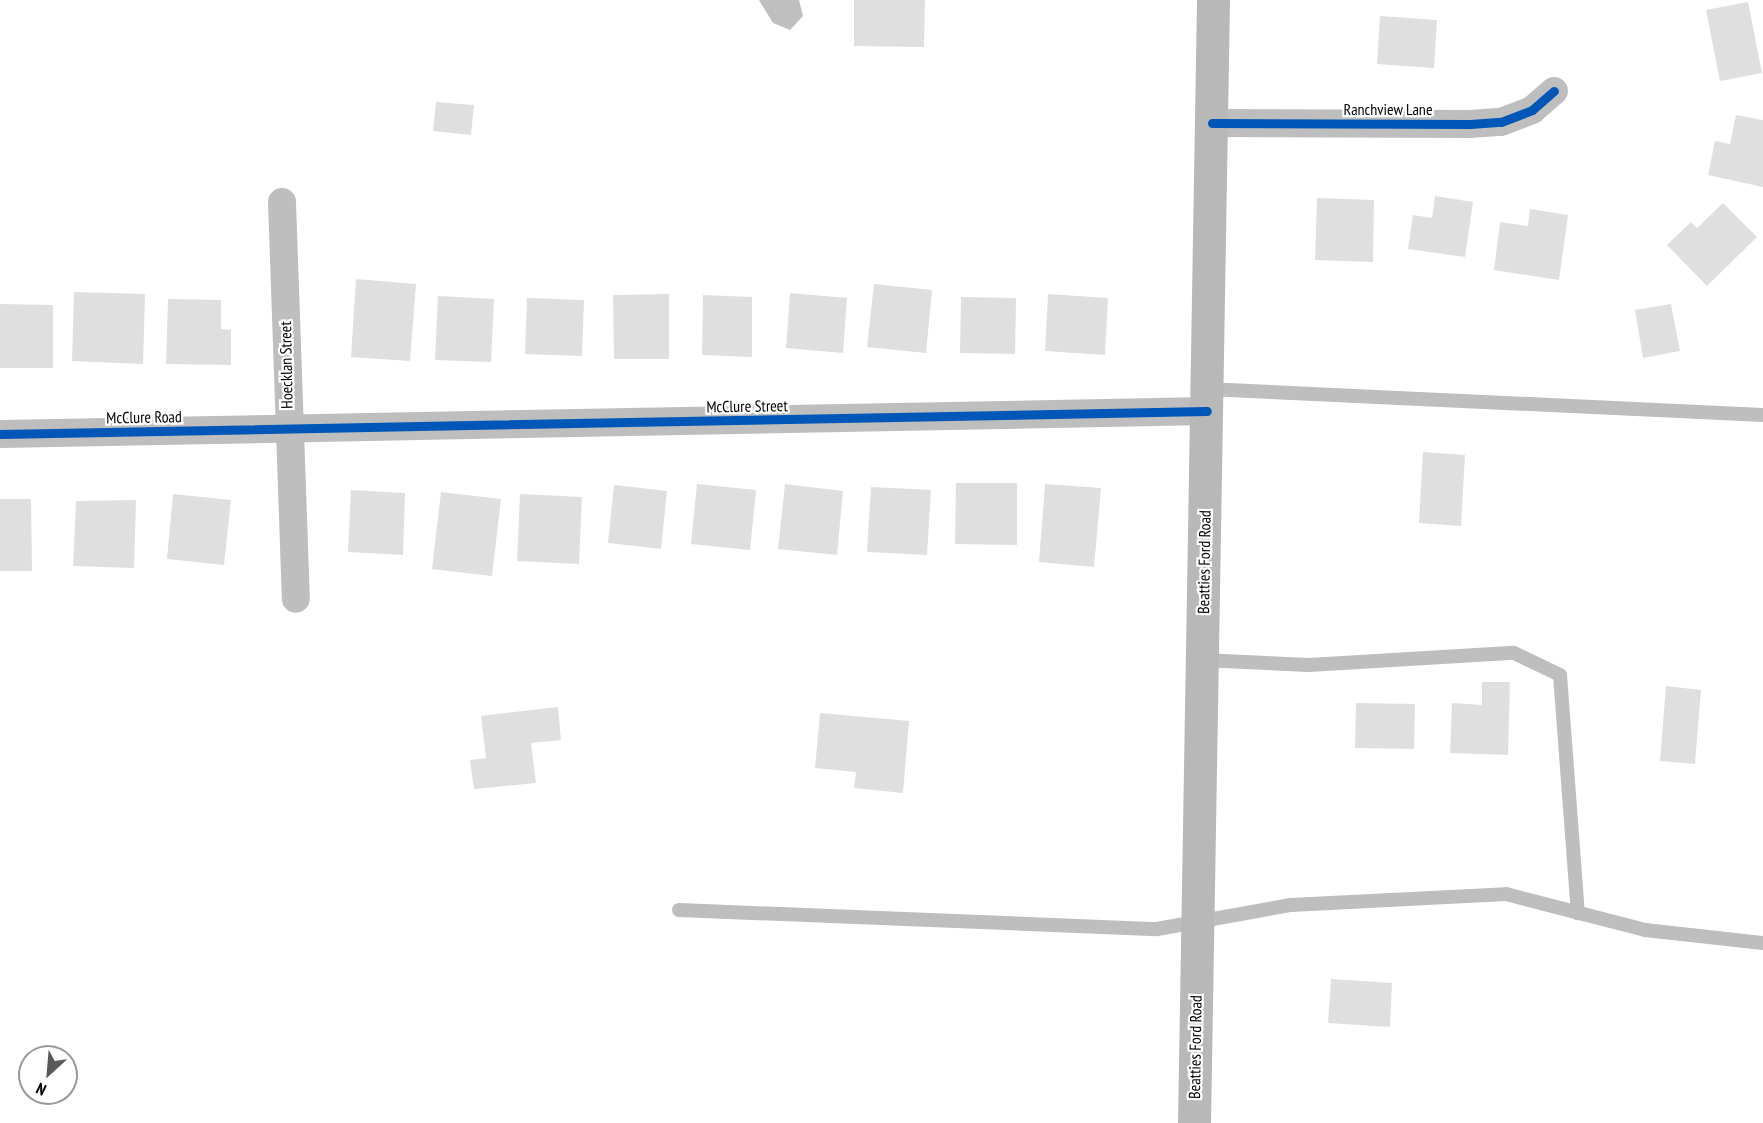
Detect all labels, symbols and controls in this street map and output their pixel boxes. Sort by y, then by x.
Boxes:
street label: Ranchview Lane [1343,99,1433,119]
street label: Hoecklan Street [276,321,296,409]
street label: McClure Street [706,396,788,416]
street label: McClure Road [106,407,182,427]
street label: Beatties Ford Road [1193,510,1215,614]
street label: Beatties Ford Road [1184,995,1206,1099]
north arrow [18,1045,78,1105]
text: N [33,1079,49,1100]

